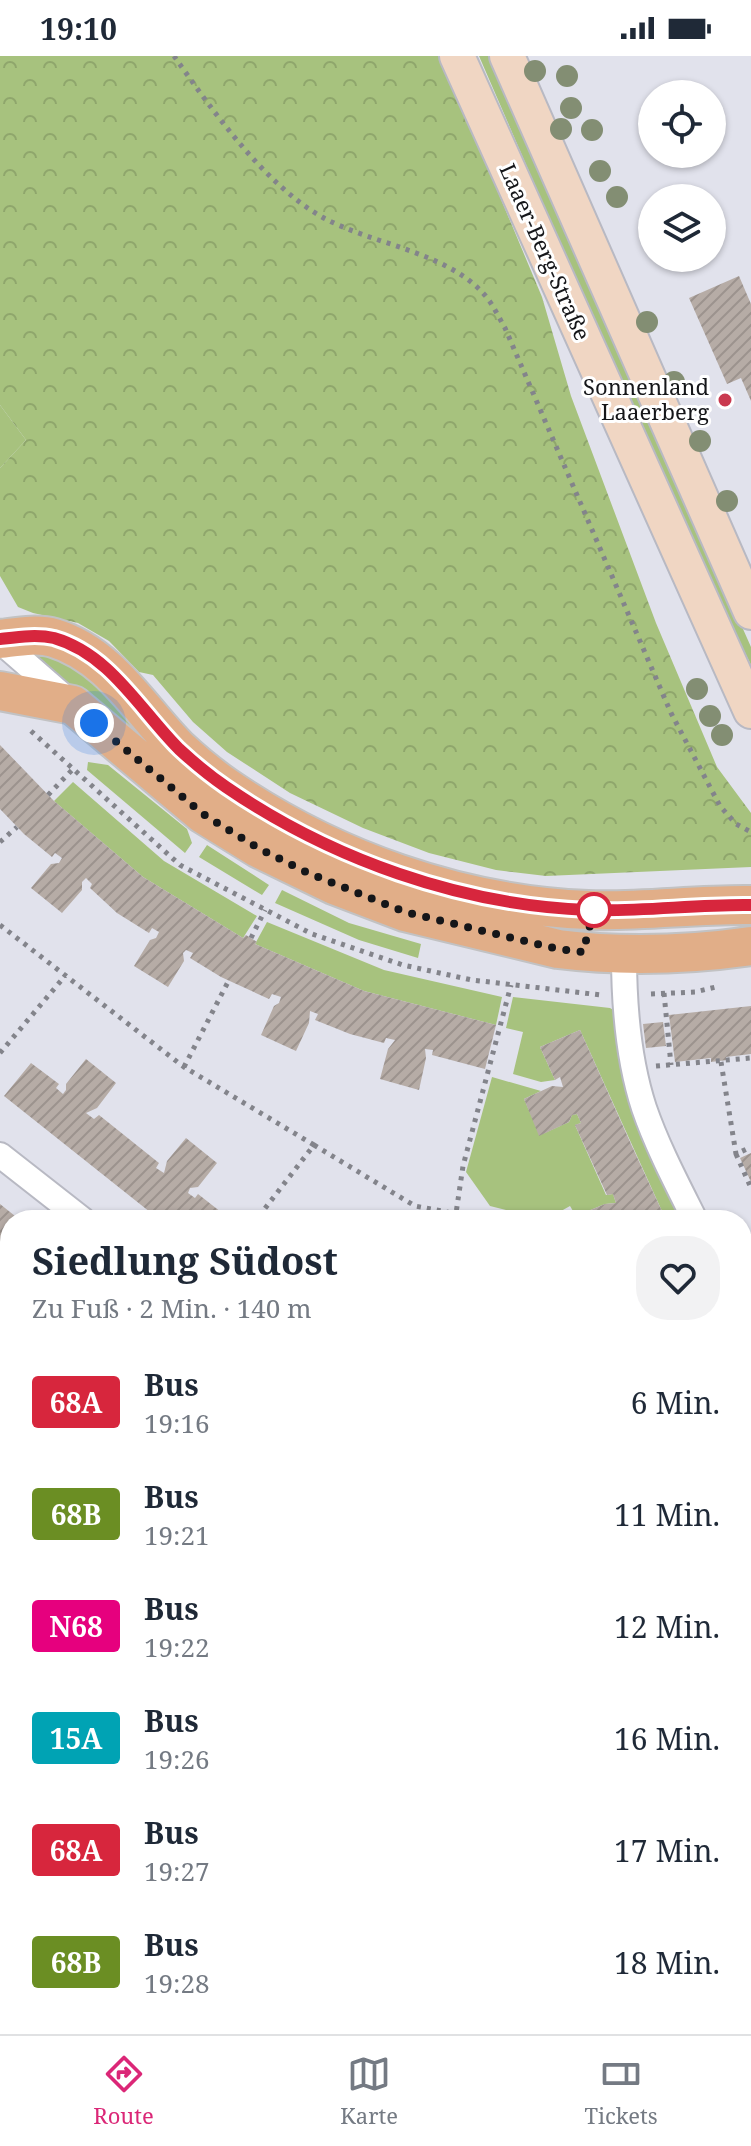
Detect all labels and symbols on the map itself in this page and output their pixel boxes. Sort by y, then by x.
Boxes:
street label: Laaer-Berg-Straße [493,158,598,345]
place label: Sonnenland Laaerberg [583,371,709,426]
marker: Sonnenland Laaerberg [716,391,734,409]
your location [74,703,114,743]
unlabelled marker [577,893,611,927]

